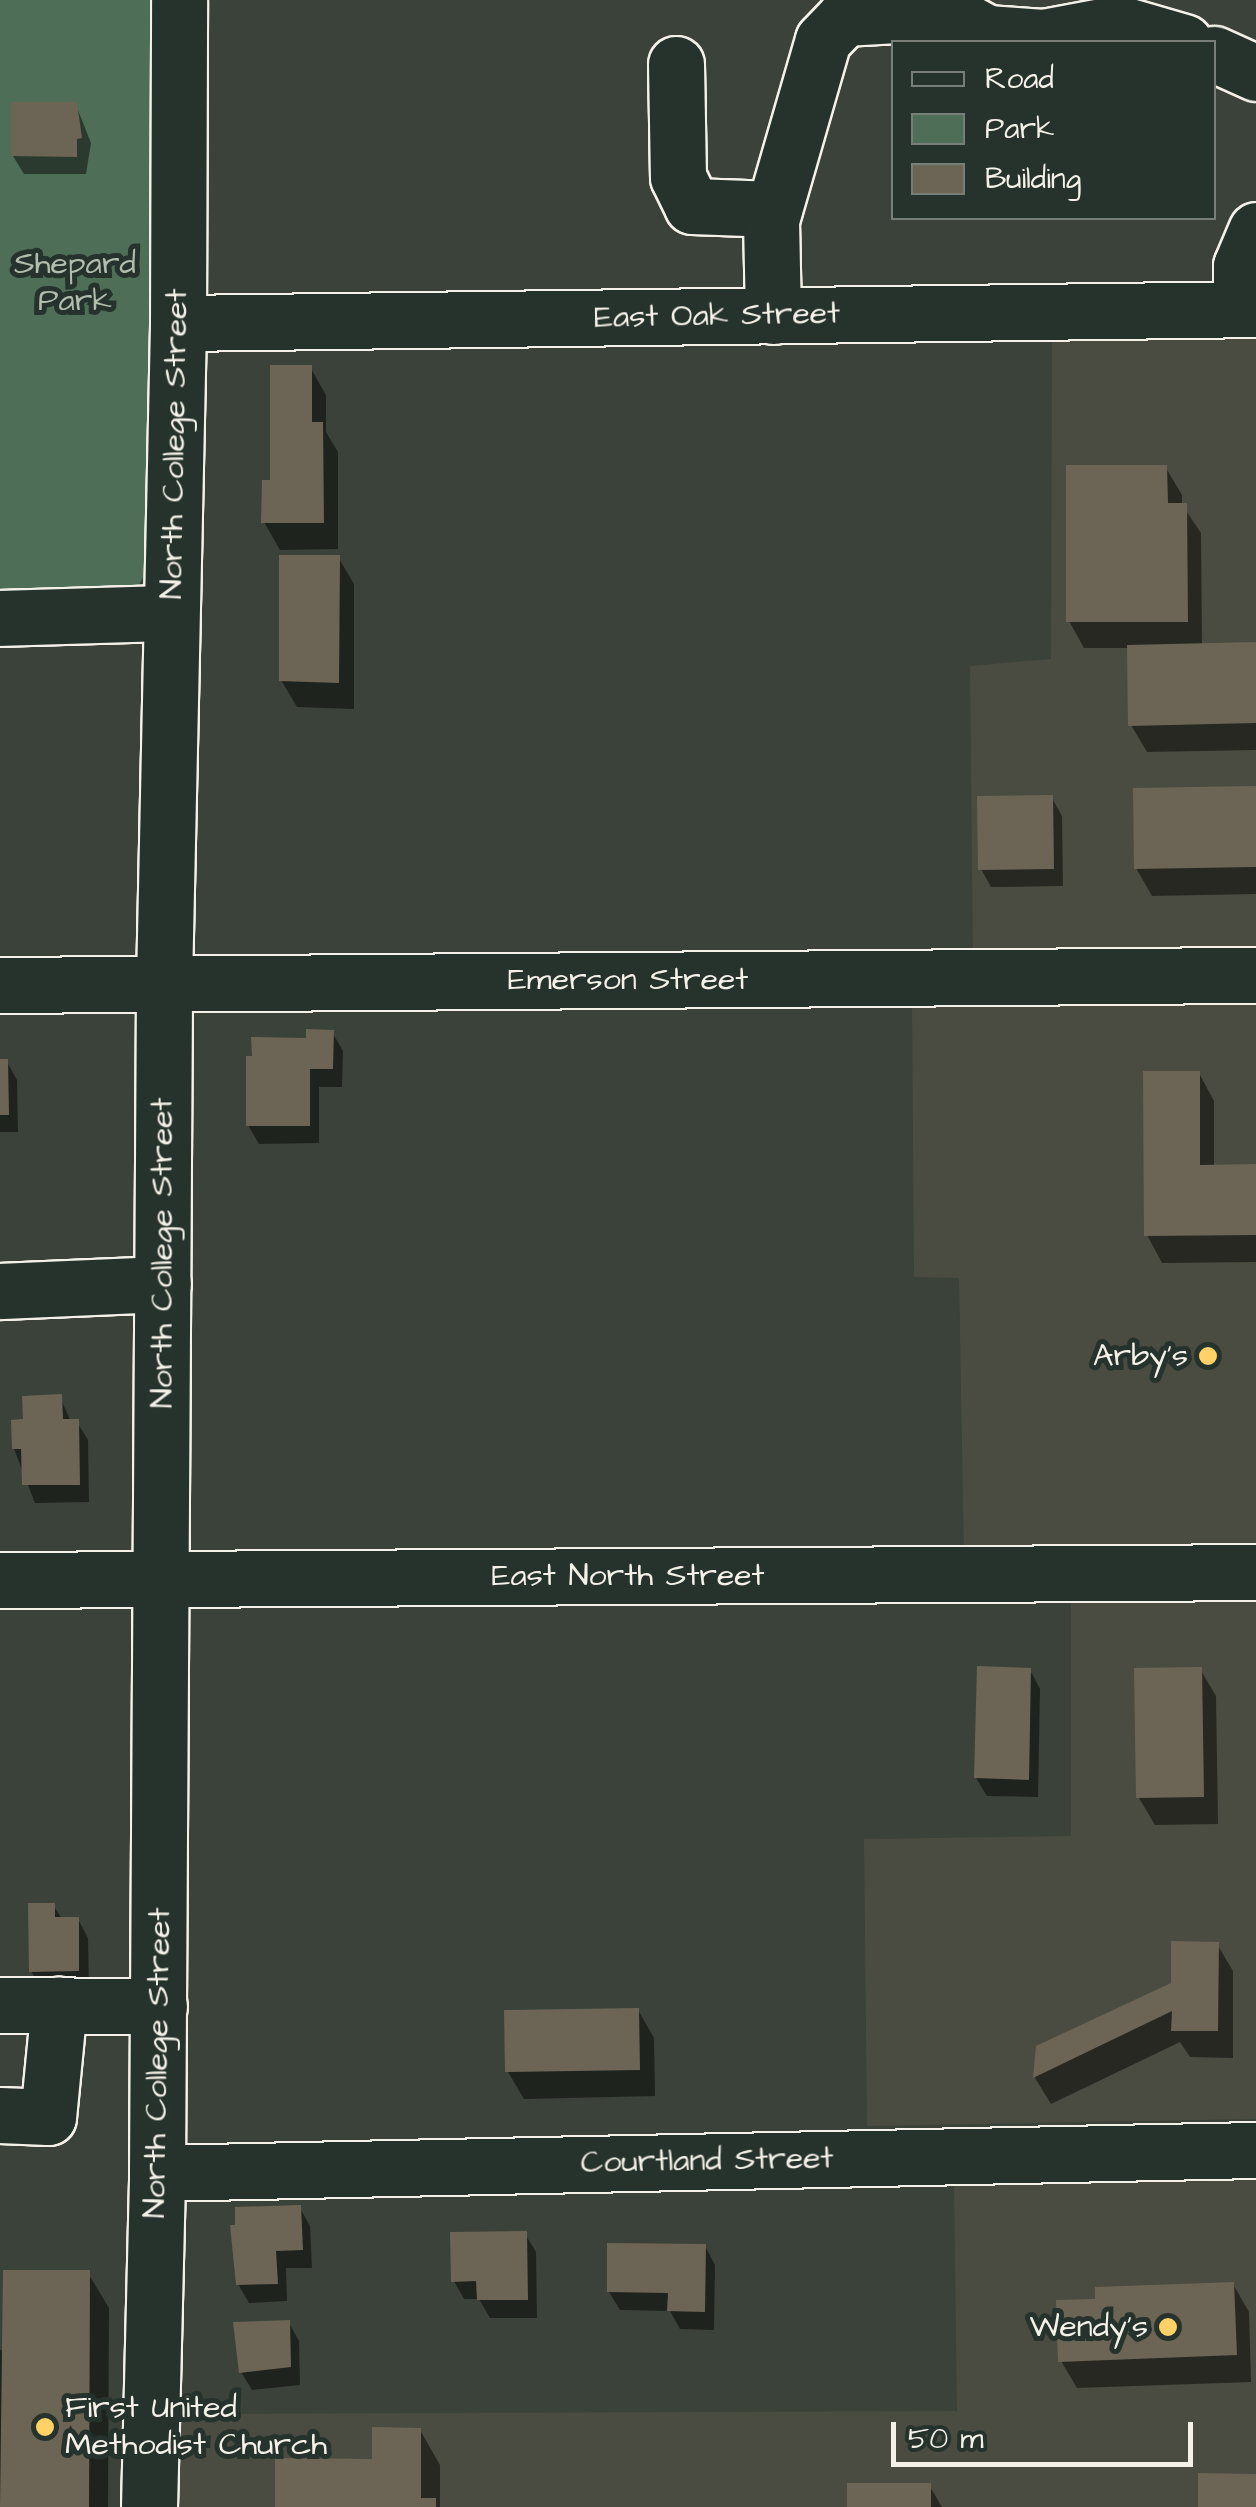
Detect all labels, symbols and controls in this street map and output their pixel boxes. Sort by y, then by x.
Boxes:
legend [891,40,1216,220]
text: Road [985,58,1054,100]
text: Park [985,108,1054,150]
text: Building [985,158,1081,200]
park label: Shepard Park [14,246,136,321]
street label: North College Street [153,288,197,600]
street label: East Oak Street [594,295,840,337]
street label: Emerson Street [508,961,748,999]
street label: North College Street [144,1098,182,1408]
place label: Arby's [1093,1337,1188,1375]
marker: Arby's [1197,1345,1219,1367]
street label: East North Street [491,1557,765,1595]
street label: North College Street [136,1907,180,2219]
street label: Courtland Street [580,2140,834,2182]
place label: Wendy's [1029,2308,1148,2346]
marker: Wendy's [1157,2316,1179,2338]
place label: First United Methodist Church [65,2390,327,2465]
scale bar [896,2402,1198,2464]
marker: First United Methodist Church [34,2416,56,2438]
text: 50 m [908,2418,984,2460]

